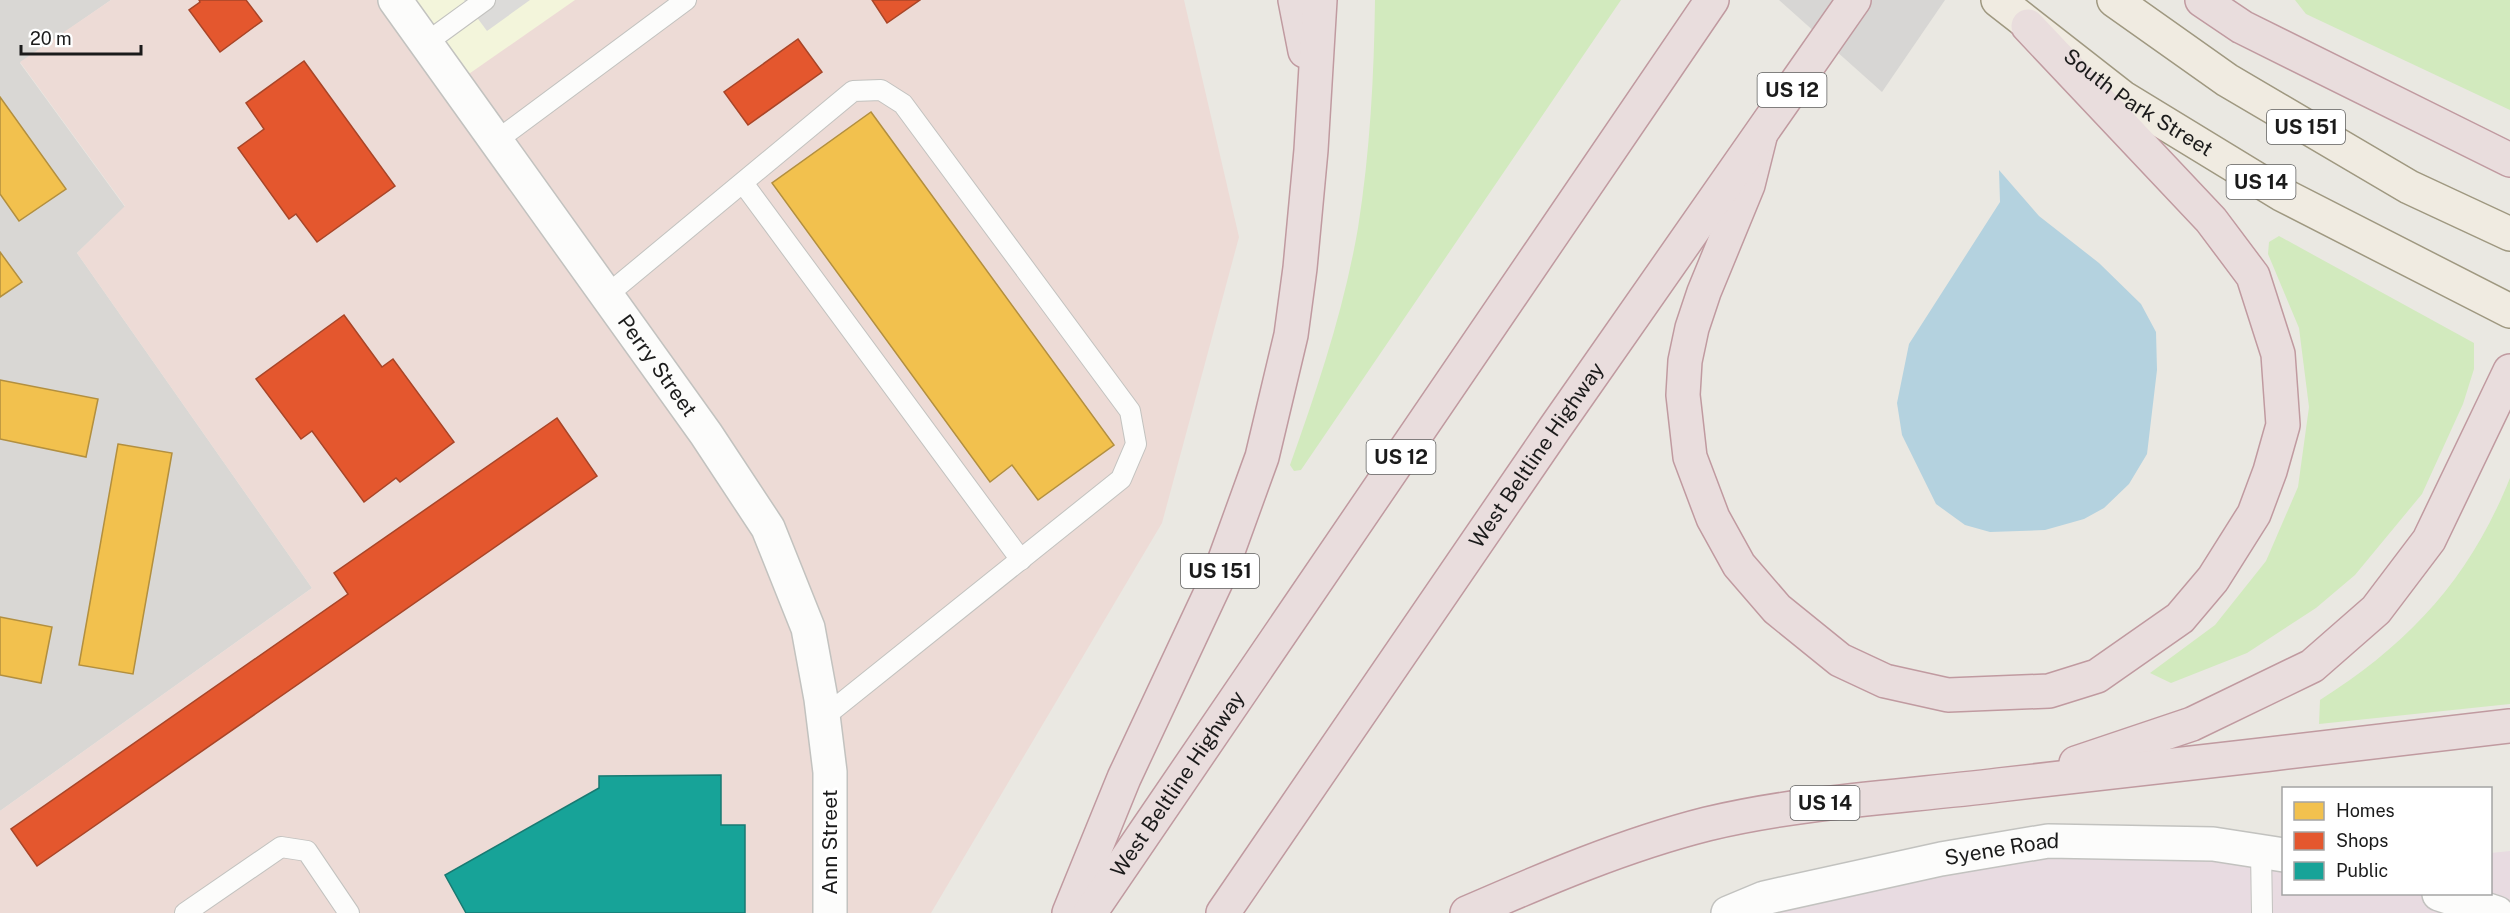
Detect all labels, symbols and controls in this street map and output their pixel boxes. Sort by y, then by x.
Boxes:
scale bar [21,18,141,56]
text: 20 m [30,28,72,49]
street label: South Park Street [2059,43,2218,161]
road number: US 12 [1758,73,1826,107]
road number: US 151 [2267,110,2345,144]
road number: US 14 [2226,165,2296,199]
street label: Perry Street [613,310,702,421]
street label: West Beltline Highway [1464,357,1609,552]
road number: US 12 [1366,440,1436,474]
road number: US 151 [1181,554,1259,588]
street label: West Beltline Highway [1105,686,1250,882]
road number: US 14 [1790,786,1860,820]
legend [2282,787,2492,895]
street label: Ann Street [817,789,842,895]
text: Homes [2336,800,2395,821]
street label: Syene Road [1943,828,2059,870]
text: Shops [2336,830,2388,851]
text: Public [2336,860,2388,881]

